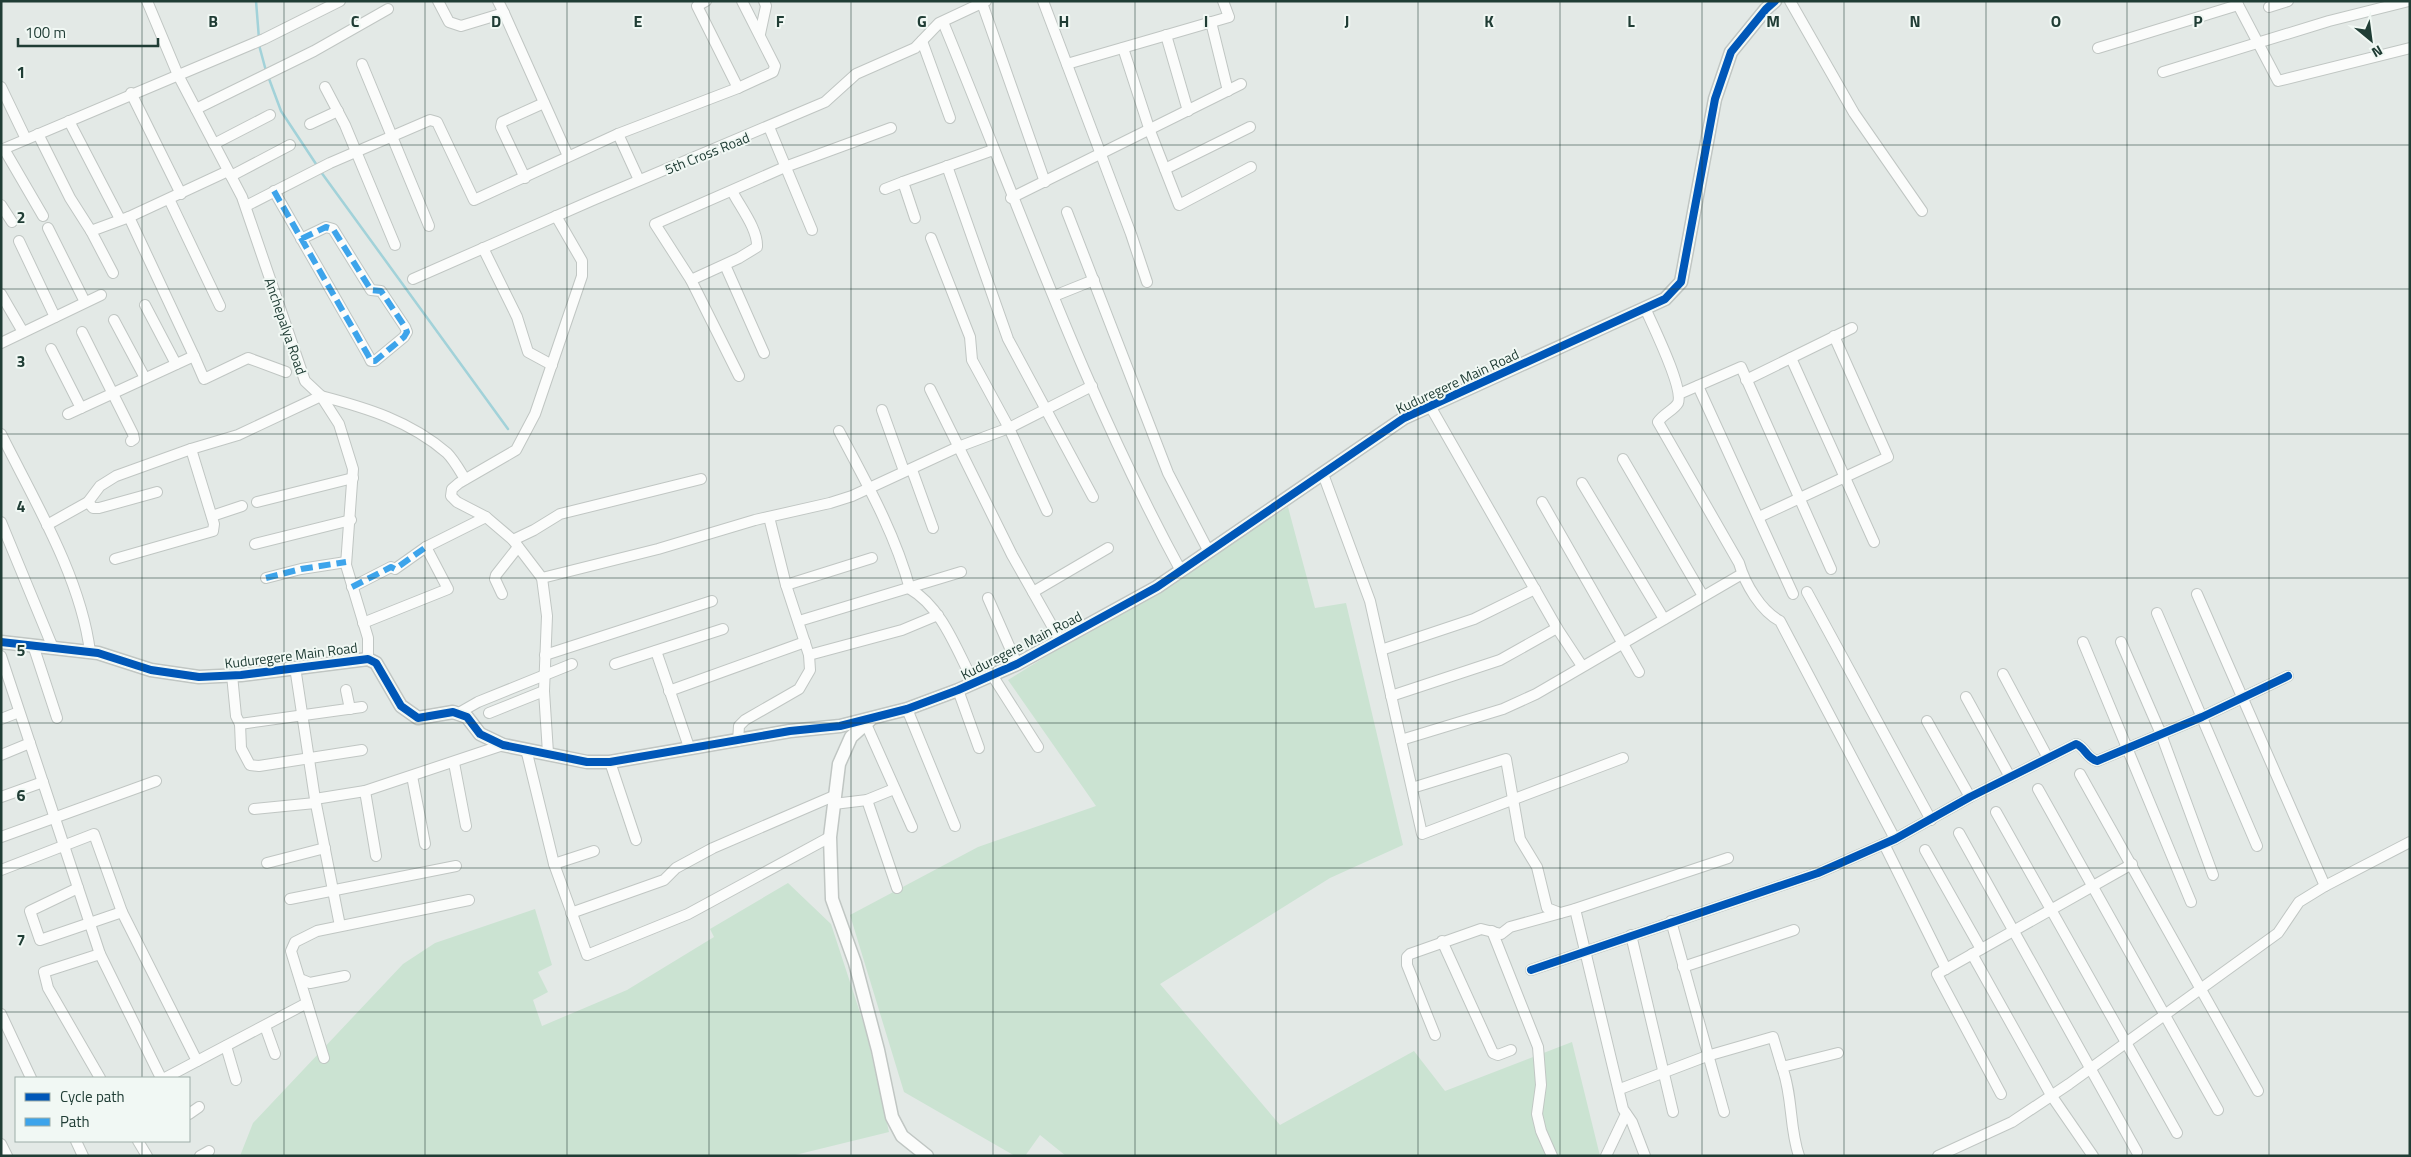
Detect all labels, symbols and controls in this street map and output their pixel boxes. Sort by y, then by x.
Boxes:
text: B [208,9,218,33]
text: C [351,9,360,33]
text: D [491,9,501,33]
text: E [634,9,643,33]
text: F [776,9,785,33]
text: G [917,9,927,33]
text: H [1059,9,1069,33]
text: I [1204,9,1208,33]
text: J [1345,9,1349,33]
text: K [1484,9,1494,33]
text: L [1627,9,1635,33]
text: M [1766,9,1780,33]
text: N [1909,9,1921,33]
text: O [2051,9,2061,33]
text: P [2193,9,2203,33]
scale bar [18,15,158,47]
north arrow [2346,15,2396,65]
text: 100 m [25,21,66,44]
text: N [2368,40,2387,63]
text: 1 [17,60,25,84]
street label: 5th Cross Road [662,127,752,179]
text: 2 [17,205,25,229]
street label: Anchepalya Road [260,275,312,377]
street label: Kuduregere Main Road [1392,343,1522,419]
text: 3 [17,349,25,373]
text: 4 [17,494,26,518]
street label: Kuduregere Main Road [957,605,1085,685]
street label: Kuduregere Main Road [223,636,359,674]
text: 5 [17,638,26,662]
text: 6 [17,783,26,807]
text: 7 [17,928,25,952]
legend [15,1077,190,1142]
text: Cycle path [60,1085,125,1108]
text: Path [60,1110,90,1133]

